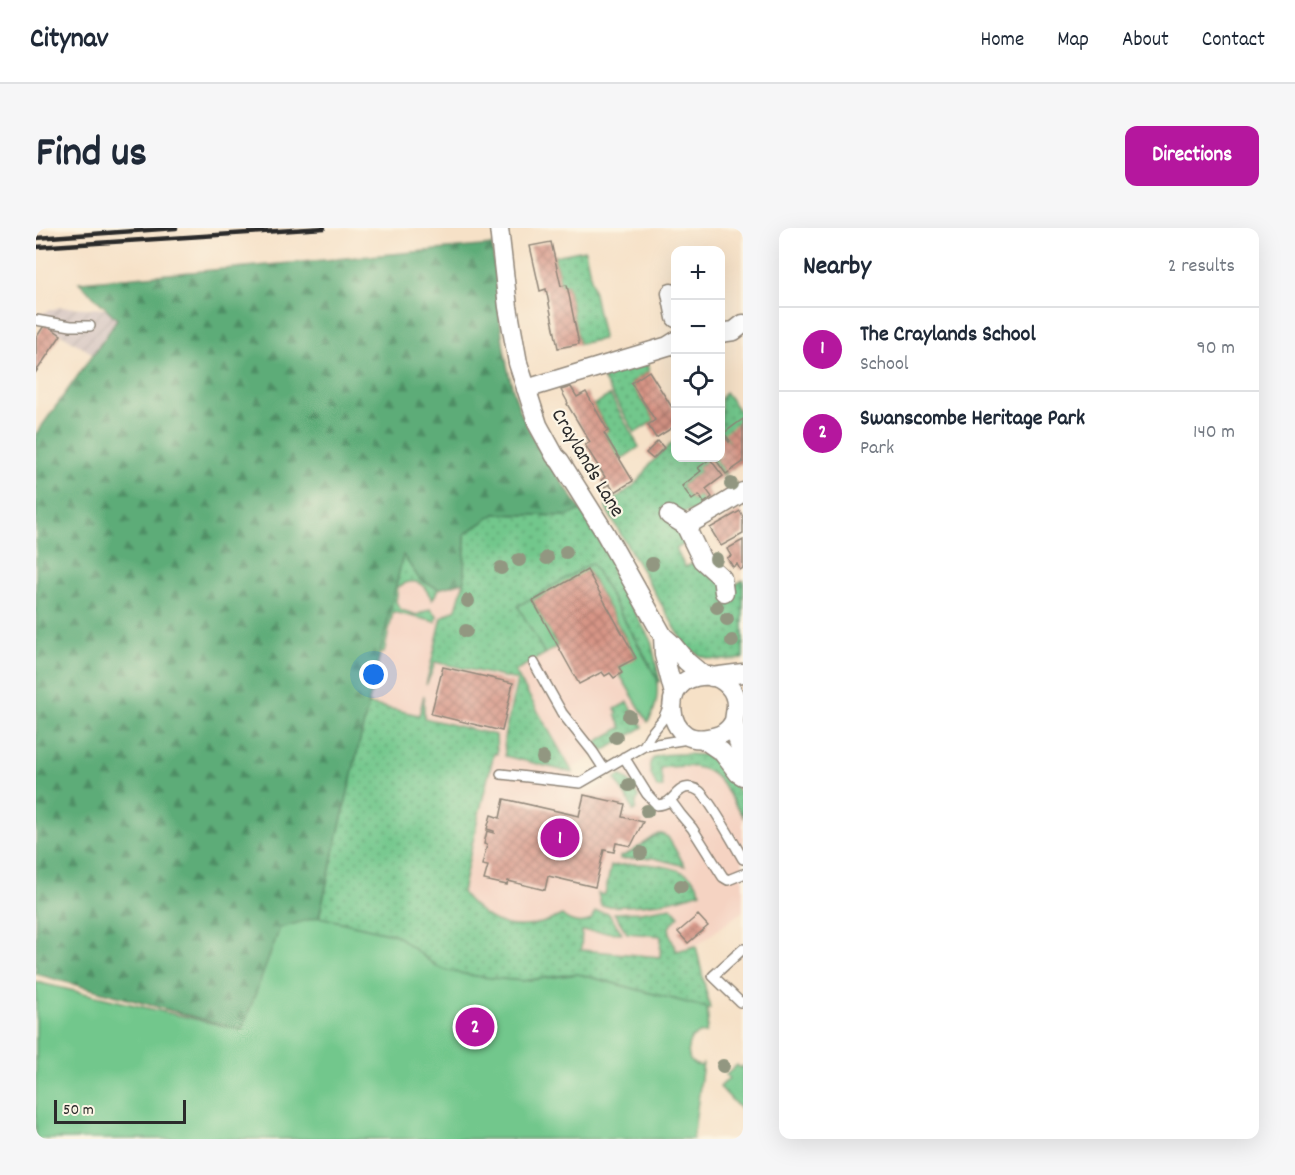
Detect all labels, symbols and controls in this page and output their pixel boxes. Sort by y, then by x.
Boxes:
text: Citynav [30,21,108,61]
text: Home [980,26,1024,56]
text: Map [1057,26,1089,56]
text: About [1122,26,1169,56]
text: Contact [1202,26,1265,56]
text: Find us [36,126,147,186]
button: Directions [1125,126,1259,186]
map controls [671,246,725,462]
button: + [671,246,725,300]
text: Nearby [803,249,871,286]
text: 2 results [1168,253,1235,281]
button: − [671,300,725,354]
text: The Craylands School [860,320,1036,351]
text: 1 [820,335,825,363]
text: 90 m [1197,335,1235,363]
text: School [860,351,909,379]
button: locate [671,354,725,408]
street label: Craylands Lane [542,404,631,524]
text: Swanscombe Heritage Park [860,404,1085,435]
button: layers [671,408,725,462]
text: 2 [818,419,827,447]
text: 140 m [1193,419,1235,447]
text: Park [860,435,894,463]
your location [359,660,388,689]
pin: 1 [540,816,580,860]
pin: 2 [456,1004,494,1050]
scale bar [54,1097,186,1124]
text: 50 m [63,1099,94,1122]

